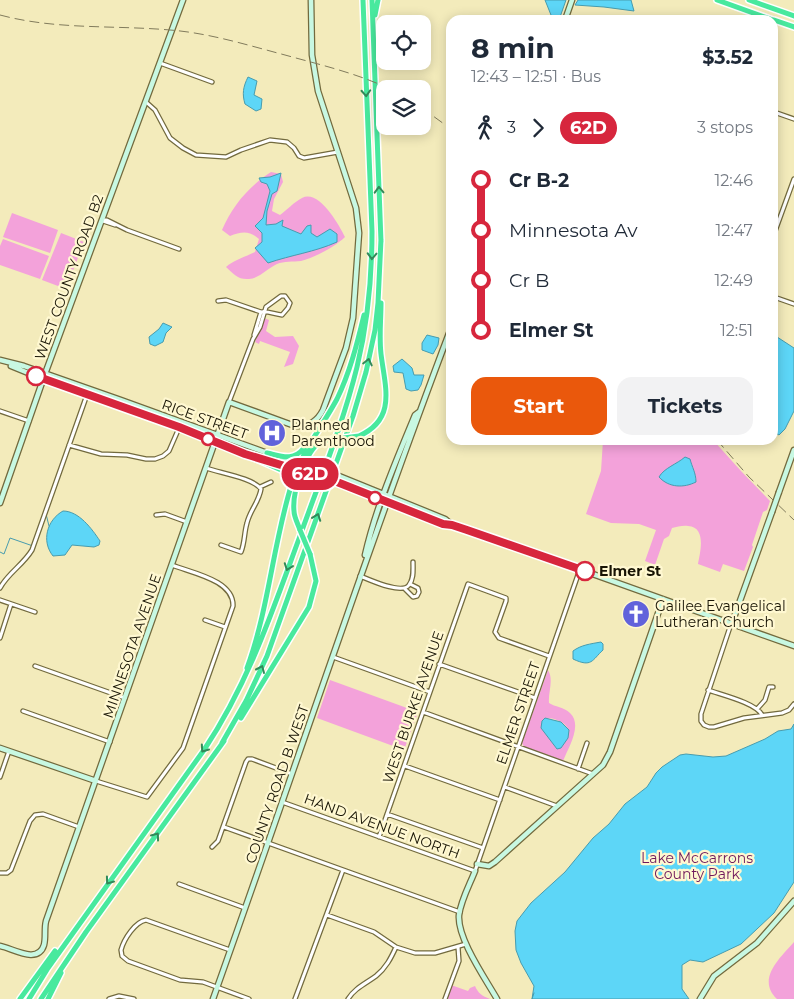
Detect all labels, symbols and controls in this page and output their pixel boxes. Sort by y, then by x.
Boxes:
map controls [376,15,431,135]
button: locate [376,15,431,70]
text: 8 min [471,31,555,65]
text: $3.52 [702,46,753,69]
text: 12:43 – 12:51 · Bus [471,67,601,86]
button: layers [376,80,431,135]
one-way arrow [361,90,371,97]
icon: walk [471,114,499,142]
icon: forward [524,114,552,142]
text: 62D [570,117,607,139]
text: 3 [507,118,516,137]
text: 3 stops [697,118,753,137]
text: Cr B-2 [509,169,569,192]
text: 12:46 [714,171,753,190]
one-way arrow [373,186,384,194]
street label: WEST COUNTY ROAD B2 [31,192,107,362]
text: Minnesota Av [509,219,638,242]
text: 12:47 [716,221,753,240]
one-way arrow [367,252,377,260]
text: Cr B [509,269,549,292]
text: 12:49 [715,271,753,290]
text: Elmer St [509,319,593,342]
text: 12:51 [720,321,753,340]
one-way arrow [362,358,373,367]
unlabelled marker [26,366,46,386]
button: Start [471,377,607,435]
button: Tickets [617,377,753,435]
street label: RICE STREET [159,395,251,443]
place label: Planned Parenthood [291,416,375,450]
hospital icon: Planned Parenthood [257,418,287,448]
unlabelled marker [201,432,215,446]
line badge: 62D [281,458,339,490]
text: 62D [292,463,328,485]
unlabelled marker [368,491,382,505]
one-way arrow [311,513,321,521]
marker: Elmer St [575,561,595,581]
one-way arrow [284,562,294,570]
place label: Elmer St [599,562,661,580]
street label: MINNESOTA AVENUE [99,571,165,721]
place label: Galilee Evangelical Lutheran Church [655,597,786,631]
church icon: Galilee Evangelical Lutheran Church [621,599,651,629]
street label: WEST BURKE AVENUE [378,628,448,786]
street label: ELMER STREET [492,659,544,767]
one-way arrow [255,665,266,674]
street label: COUNTY ROAD B WEST [241,702,313,866]
one-way arrow [201,743,210,753]
street label: HAND AVENUE NORTH [302,789,462,863]
one-way arrow [150,832,159,842]
park label: Lake McCarrons County Park [641,849,753,883]
one-way arrow [106,875,115,885]

